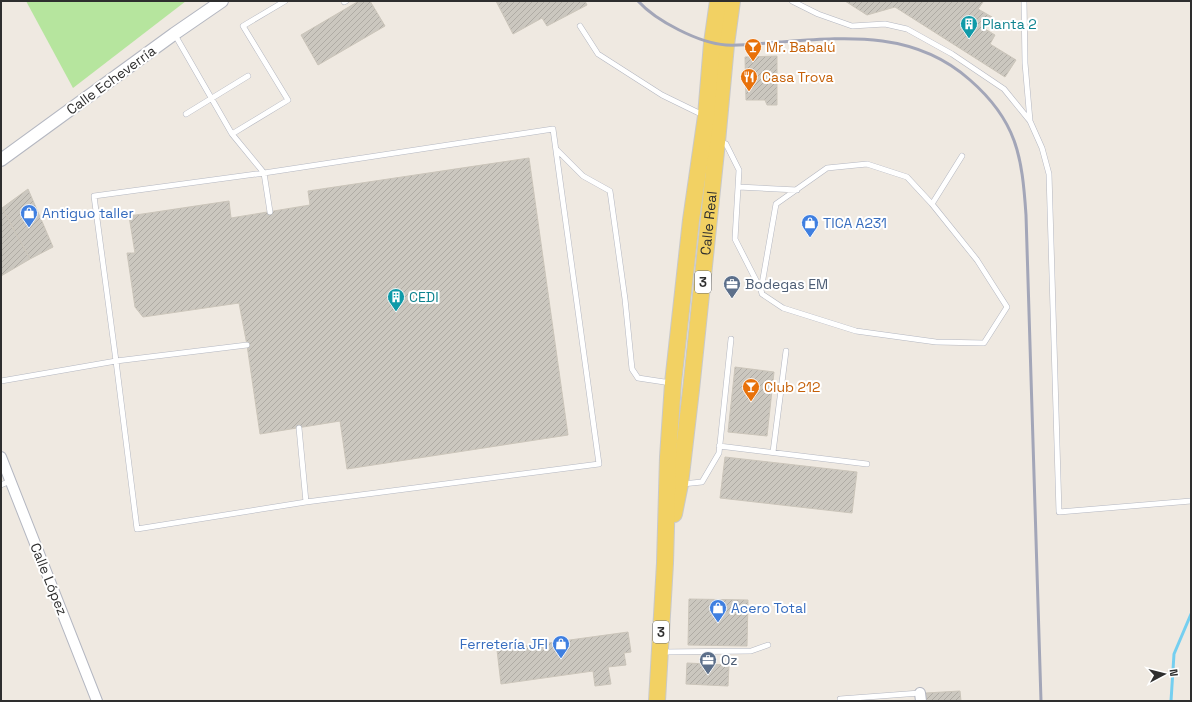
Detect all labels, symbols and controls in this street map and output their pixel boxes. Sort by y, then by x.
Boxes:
building icon: Planta 2 [959,14,979,39]
place label: Planta 2 [982,15,1037,33]
bar icon: Mr. Babalú [743,37,763,62]
place label: Mr. Babalú [766,38,836,56]
street label: Calle Echeverría [63,42,159,118]
restaurant icon: Casa Trova [739,67,759,92]
place label: Casa Trova [762,68,834,86]
street label: Calle Real [696,190,721,256]
shop icon: Antiguo taller [19,203,39,228]
place label: Antiguo taller [42,204,134,222]
shop icon: TICA A231 [800,213,820,238]
place label: TICA A231 [823,214,887,232]
road number: 3 [695,271,711,293]
office icon: Bodegas EM [722,274,742,299]
place label: Bodegas EM [745,275,828,293]
building icon: CEDI [386,287,406,312]
place label: CEDI [409,288,439,306]
bar icon: Club 212 [741,377,761,402]
place label: Club 212 [764,378,820,396]
street label: Calle López [26,540,72,618]
shop icon: Acero Total [708,598,728,623]
place label: Acero Total [731,599,806,617]
road number: 3 [653,621,669,643]
shop icon: Ferretería JFI [551,634,571,659]
place label: Ferretería JFI [460,635,548,653]
office icon: Oz [698,650,718,675]
place label: Oz [721,651,738,669]
north arrow [1144,654,1184,694]
text: N [1167,668,1181,677]

